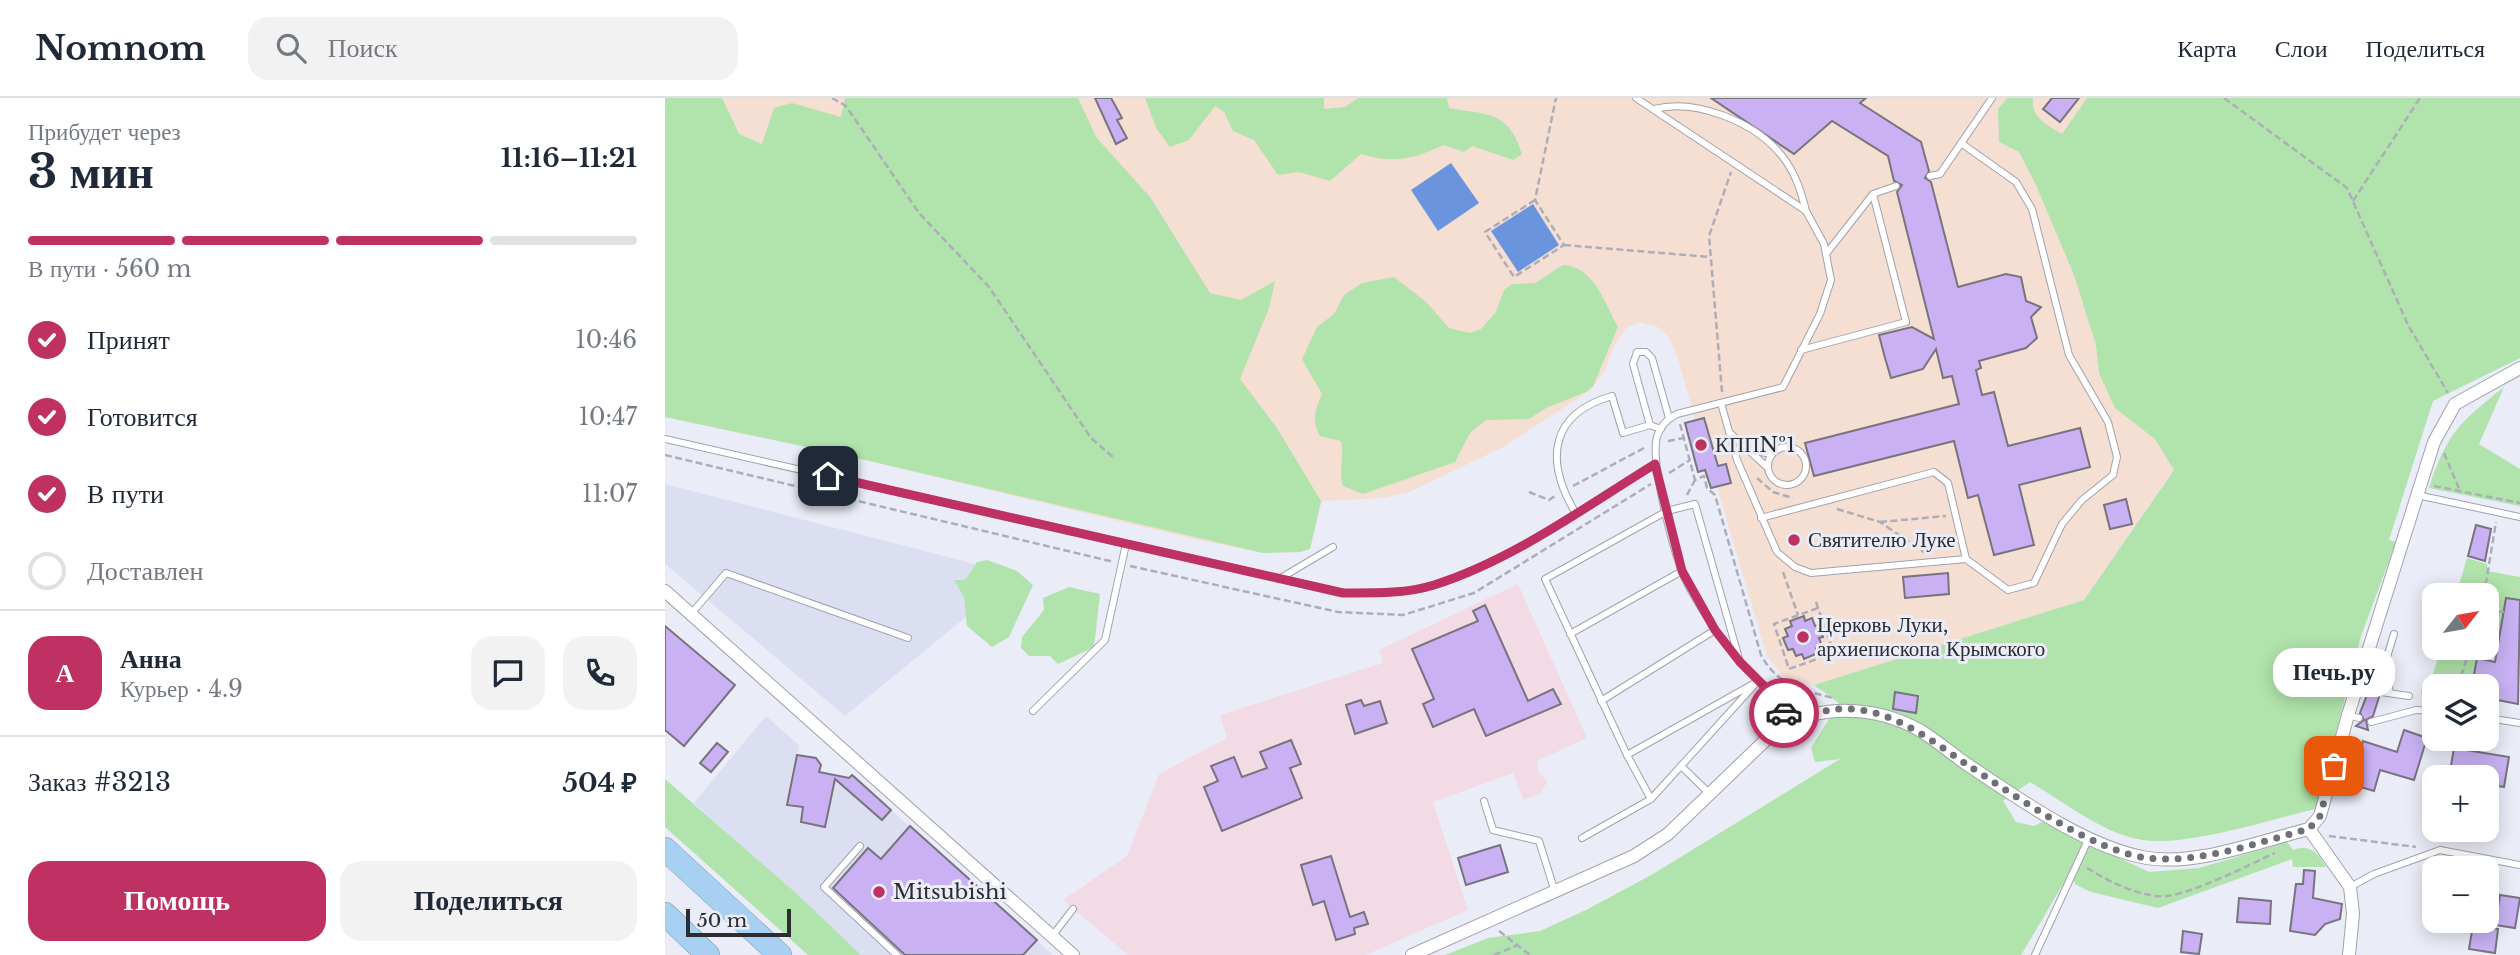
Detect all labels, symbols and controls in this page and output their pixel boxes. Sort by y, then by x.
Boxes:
search box [248,17,738,80]
text: Nomnom [35,28,206,69]
icon: search [272,29,310,67]
text: Поиск [328,32,398,64]
text: Карта [2177,34,2237,63]
text: Слои [2275,34,2328,63]
text: Поделиться [2366,34,2485,63]
text: Прибудет через [28,118,181,146]
text: 11:16–11:21 [501,142,637,174]
text: 3 мин [28,143,154,200]
text: В пути · 560 m [28,255,191,283]
icon: check [28,321,66,359]
text: Принят [87,324,170,356]
text: 10:46 [576,326,637,354]
icon: check [28,398,66,436]
text: Готовится [87,401,198,433]
text: 10:47 [579,403,637,431]
place label: КПП№1 [1715,432,1796,458]
marker: КПП№1 [1693,437,1709,453]
pin [798,446,858,506]
icon: home [809,457,847,495]
icon: check [28,475,66,513]
text: В пути [87,478,164,510]
text: 11:07 [582,480,637,508]
place label: Святителю Луке [1808,527,1956,553]
marker: Святителю Луке [1786,532,1802,548]
text: Доставлен [87,555,204,587]
north arrow [2422,583,2499,660]
map controls [2422,583,2499,933]
place label: Церковь Луки, архиепископа Крымского [1817,612,2045,662]
marker: Церковь Луки, архиепископа Крымского [1795,629,1811,645]
button: chat [471,636,545,710]
button: phone [563,636,637,710]
text: Анна [120,643,182,675]
callout: Печь.ру [2273,647,2395,696]
text: А [56,657,74,689]
text: Печь.ру [2293,658,2375,686]
button: layers [2422,674,2499,751]
text: Курьер · 4.9 [120,675,243,703]
courier [1749,678,1819,748]
icon: car [1765,694,1803,732]
pin [2304,736,2364,796]
icon: bag [2315,747,2353,785]
button: + [2422,765,2499,842]
text: Заказ #3213 [28,766,171,798]
text: 504 ₽ [563,767,637,799]
button: − [2422,856,2499,933]
button: Помощь [28,861,326,941]
button: Поделиться [340,861,637,941]
place label: Mitsubishi [893,879,1007,905]
marker: Mitsubishi [871,884,887,900]
scale bar [686,906,791,938]
text: 50 m [697,909,747,932]

